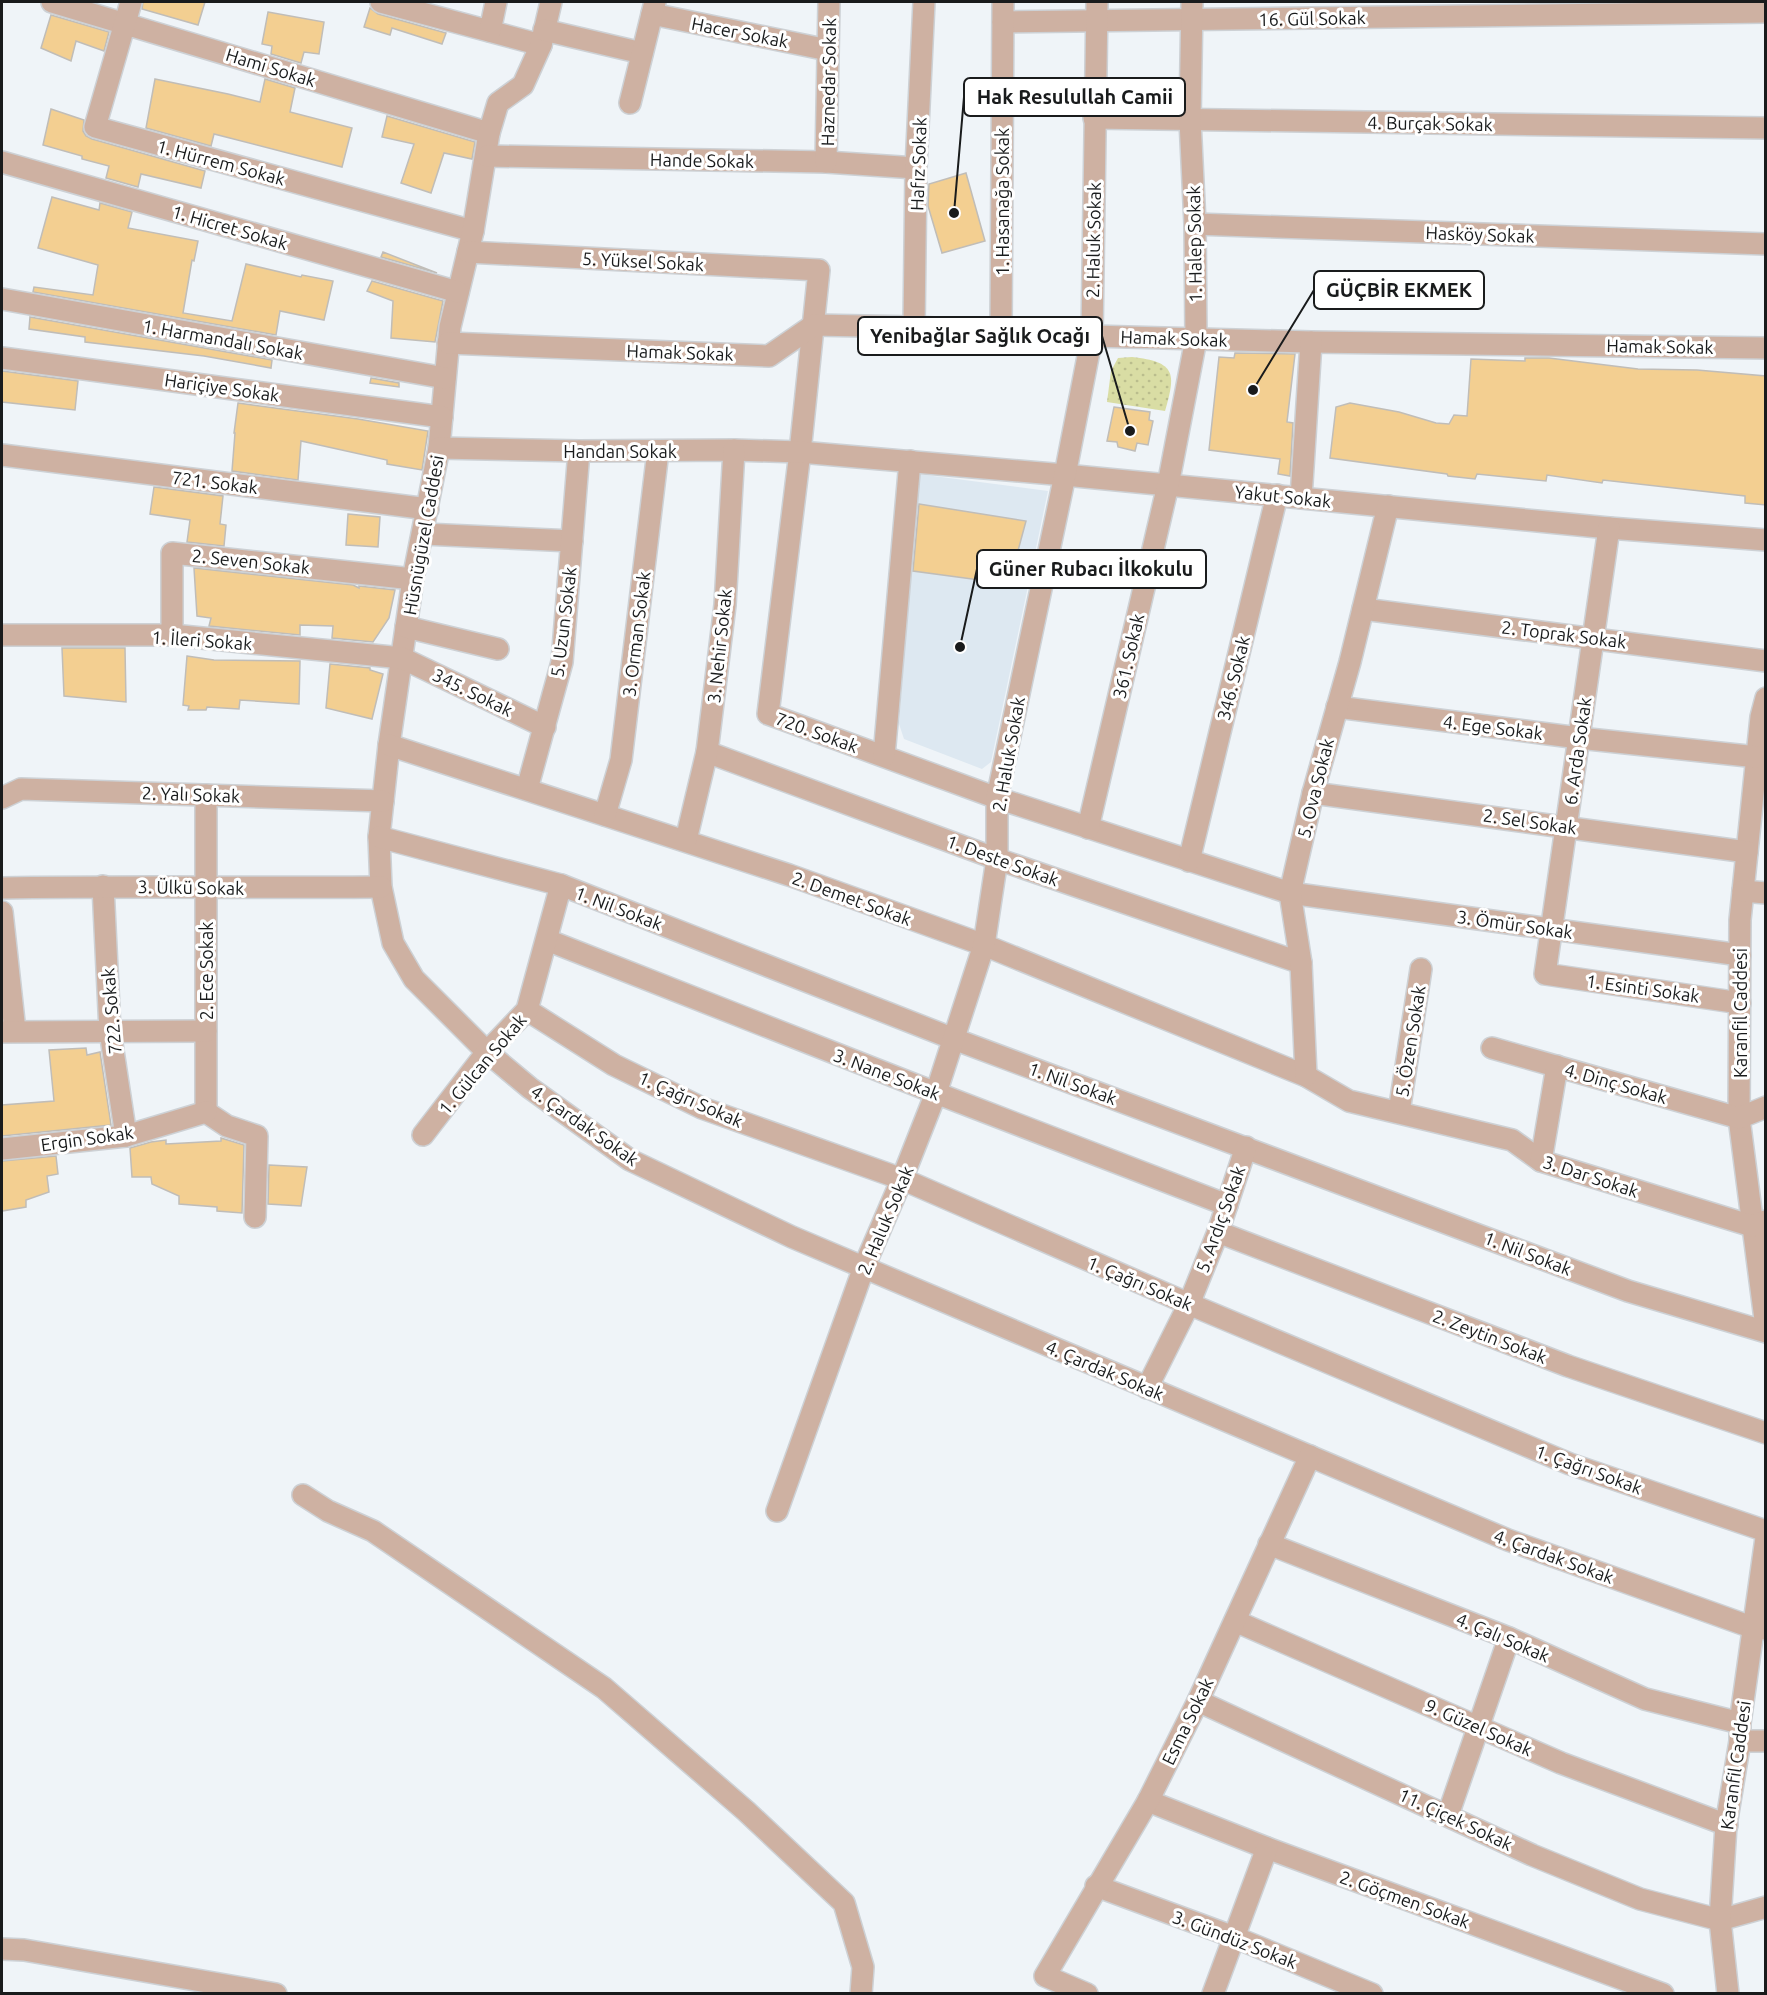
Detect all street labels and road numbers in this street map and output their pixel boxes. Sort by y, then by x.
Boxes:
street label: 16. Gül Sokak [1258,7,1366,29]
street label: Hacer Sokak [690,13,790,51]
street label: Haznedar Sokak [817,18,839,146]
street label: Hami Sokak [224,44,318,90]
street label: 4. Burçak Sokak [1367,112,1493,134]
street label: Hafız Sokak [906,117,930,211]
street label: 1. Hasanağa Sokak [992,128,1012,276]
street label: 1. Hürrem Sokak [155,135,287,189]
street label: Hande Sokak [650,149,754,171]
street label: 2. Haluk Sokak [1082,182,1104,298]
street label: 1. Halep Sokak [1183,185,1205,303]
street label: 1. Hicret Sokak [170,201,290,253]
street label: Hasköy Sokak [1425,222,1535,246]
street label: 5. Yüksel Sokak [582,248,704,274]
street label: 1. Harmandalı Sokak [141,315,305,363]
street label: Hamak Sokak [1120,326,1228,350]
street label: Hamak Sokak [1606,335,1714,357]
street label: Hamak Sokak [626,340,734,364]
street label: Hariçiye Sokak [163,369,281,405]
street label: Handan Sokak [563,441,677,461]
street label: Hüsnügüzel Caddesi [399,453,447,617]
street label: 721. Sokak [171,467,259,497]
street label: Yakut Sokak [1234,481,1332,511]
street label: 2. Seven Sokak [191,545,311,577]
street label: 5. Uzun Sokak [546,566,580,678]
street label: 3. Orman Sokak [618,570,654,698]
street label: 3. Nehir Sokak [703,588,735,704]
street label: 361. Sokak [1109,612,1147,700]
street label: 2. Toprak Sokak [1500,616,1628,652]
street label: 1. İleri Sokak [151,627,253,653]
street label: 346. Sokak [1213,634,1253,722]
street label: 345. Sokak [430,664,516,720]
street label: 2. Haluk Sokak [988,695,1028,813]
street label: 6. Arda Sokak [1560,696,1594,806]
street label: 720. Sokak [773,708,861,756]
street label: 4. Ege Sokak [1442,711,1544,743]
street label: 5. Ova Sokak [1293,736,1337,840]
street label: 2. Yalı Sokak [142,782,240,806]
street label: 2. Sel Sokak [1482,805,1578,837]
street label: 1. Deste Sokak [944,830,1062,890]
street label: 2. Demet Sokak [790,867,914,929]
street label: 3. Ülkü Sokak [138,876,244,898]
street label: 1. Nil Sokak [572,882,666,934]
street label: 3. Ömür Sokak [1456,906,1574,942]
street label: 2. Ece Sokak [196,922,216,1020]
street label: Karanfil Caddesi [1730,948,1750,1078]
street label: 722. Sokak [97,967,125,1055]
street label: 1. Esinti Sokak [1585,970,1701,1006]
street label: 5. Özen Sokak [1391,984,1429,1098]
street label: 1. Gülcan Sokak [434,1010,530,1118]
street label: 3. Nane Sokak [831,1045,943,1103]
street label: 1. Nil Sokak [1026,1058,1120,1108]
street label: 4. Dinç Sokak [1562,1059,1670,1107]
street label: 1. Çağrı Sokak [636,1067,746,1131]
street label: 4. Çardak Sokak [528,1081,642,1169]
street label: Ergin Sokak [39,1122,135,1154]
street label: 3. Dar Sokak [1541,1151,1641,1201]
street label: 2. Haluk Sokak [853,1163,917,1277]
street label: 5. Ardıç Sokak [1191,1163,1249,1275]
street label: 1. Nil Sokak [1481,1227,1575,1279]
street label: 1. Çağrı Sokak [1085,1252,1195,1314]
street label: 2. Zeytin Sokak [1430,1305,1550,1367]
street label: 4. Çardak Sokak [1043,1336,1167,1404]
street label: 1. Çağrı Sokak [1533,1440,1645,1498]
street label: 4. Çardak Sokak [1491,1525,1617,1587]
street label: 4. Çalı Sokak [1453,1608,1553,1666]
street label: Esma Sokak [1157,1674,1217,1768]
street label: 9. Güzel Sokak [1422,1694,1536,1760]
street label: Karanfil Caddesi [1716,1699,1754,1831]
street label: 11. Çiçek Sokak [1396,1784,1516,1854]
street label: 2. Göçmen Sokak [1337,1866,1473,1932]
street label: 3. Gündüz Sokak [1170,1906,1300,1972]

